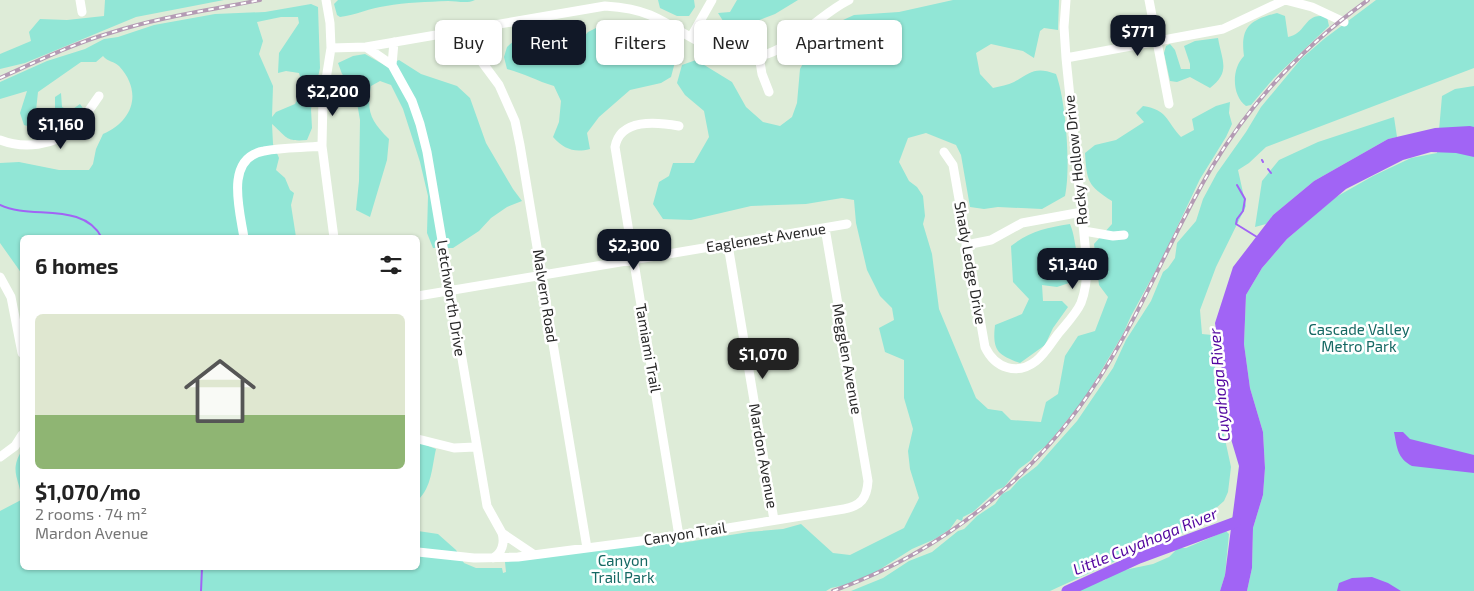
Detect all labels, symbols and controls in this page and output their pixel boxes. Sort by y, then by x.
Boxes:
pin: $771 [1108,15,1168,57]
chip: Buy [435,20,502,65]
chip: Rent [512,20,586,65]
chip: Filters [596,20,684,65]
chip: New [694,20,767,65]
chip: Apartment [777,20,902,65]
text: $771 [1121,21,1155,40]
pin: $2,200 [292,74,374,117]
text: $2,200 [307,81,359,100]
street label: Rocky Hollow Drive [1059,94,1091,226]
pin: $1,160 [20,108,102,150]
text: $1,160 [38,114,84,133]
street label: Shady Ledge Drive [951,200,991,326]
street label: Eaglenest Avenue [705,219,827,255]
pin: $2,300 [593,228,675,271]
text: $2,300 [608,235,660,254]
street label: Letchworth Drive [434,238,470,357]
street label: Malvern Road [530,248,562,344]
pin: $1,340 [1032,248,1114,290]
icon: filters [377,251,405,279]
text: 6 homes [35,253,118,278]
text: $1,340 [1048,254,1098,273]
street label: Tamiami Trail [632,302,666,394]
street label: Megglen Avenue [829,302,867,416]
park label: Cascade Valley Metro Park [1308,320,1410,355]
water label: Cuyahoga River [1204,327,1234,442]
pin: $1,070 [722,338,804,380]
text: $1,070 [739,344,787,363]
icon: home [175,346,265,436]
street label: Mardon Avenue [746,402,782,510]
text: $1,070/mo [35,479,141,504]
water label: Little Cuyahoga River [1070,503,1221,579]
text: 2 rooms · 74 m² [35,504,147,523]
street label: Canyon Trail [642,518,728,548]
text: Mardon Avenue [35,523,148,542]
park label: Canyon Trail Park [591,551,655,586]

